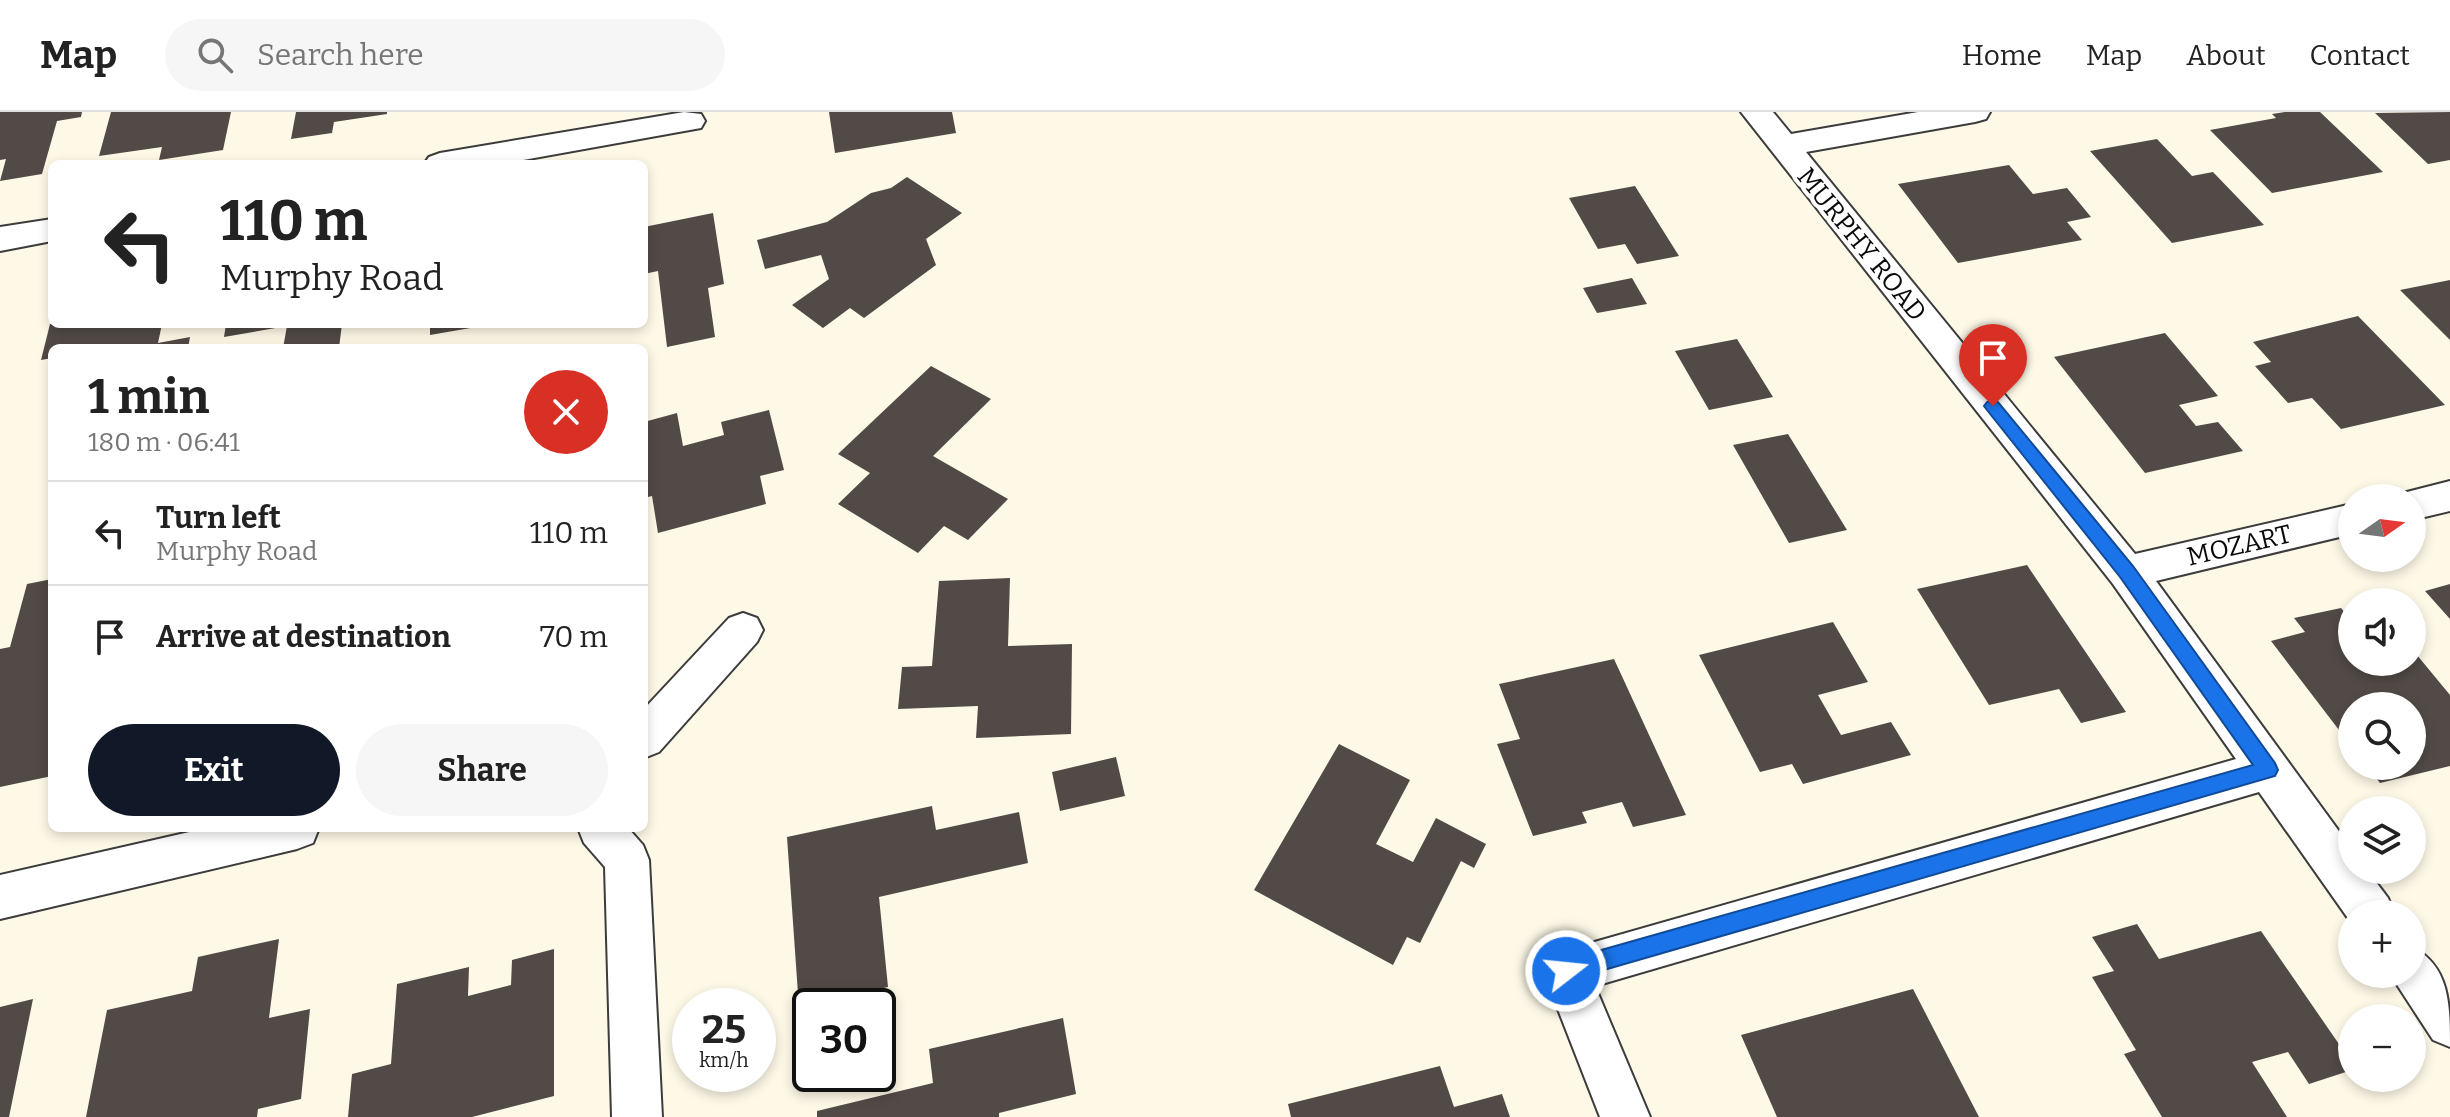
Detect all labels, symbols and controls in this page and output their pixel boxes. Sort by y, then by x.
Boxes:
search box [165,19,725,91]
text: Map [40,32,117,78]
icon: search [193,33,237,77]
text: Search here [257,37,424,73]
text: Home [1962,39,2042,72]
text: Map [2086,39,2142,72]
text: About [2186,39,2266,72]
text: Contact [2310,39,2410,72]
street label: MURPHY ROAD [1790,162,1933,327]
text: 110 m [220,188,367,255]
icon: left [88,192,192,296]
text: Murphy Road [220,256,444,300]
pin [1959,324,2027,406]
icon: arrive [1971,336,2015,380]
text: 1 min [88,368,209,426]
button: close [524,370,608,454]
text: 180 m · 06:41 [88,427,240,458]
north arrow [2338,484,2426,572]
map controls [2338,484,2426,1092]
text: Turn left [156,500,281,536]
icon: left [88,511,132,555]
text: 110 m [530,515,608,551]
street label: MOZART [2184,518,2294,573]
text: Murphy Road [156,536,317,567]
button: sound [2338,588,2426,676]
icon: arrive [88,615,132,659]
text: Arrive at destination [156,619,451,655]
text: 70 m [540,619,608,655]
button: search [2338,692,2426,780]
button: Exit [88,724,340,816]
button: Share [356,724,608,816]
button: layers [2338,796,2426,884]
button: + [2338,900,2426,988]
position arrow [1524,929,1608,1013]
speed limit sign: 30 [792,988,896,1092]
button: − [2338,1004,2426,1092]
text: 25 [702,1006,746,1054]
text: km/h [699,1048,749,1072]

